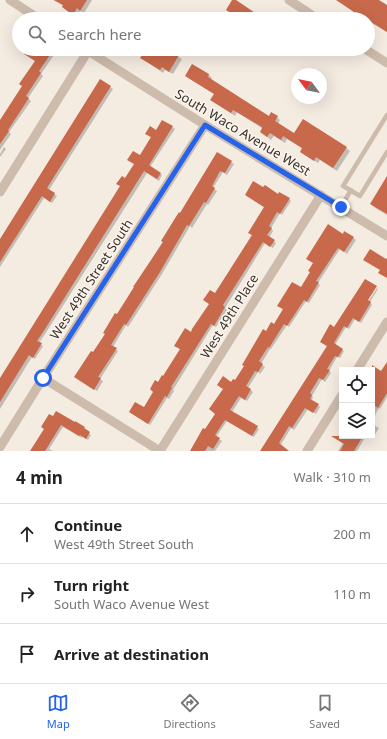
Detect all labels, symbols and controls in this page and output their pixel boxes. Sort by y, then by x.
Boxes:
search box [12,12,375,56]
icon: search [26,23,48,45]
text: Search here [58,24,141,44]
north arrow [291,68,327,104]
street label: South Waco Avenue West [172,84,314,180]
route end [332,198,350,216]
street label: West 49th Street South [45,215,137,343]
street label: West 49th Place [196,270,262,362]
map controls [339,367,375,439]
button: locate [339,367,375,403]
route start [34,369,52,387]
button: layers [339,403,375,439]
text: 4 min [16,466,63,489]
text: Walk · 310 m [293,468,371,486]
text: Continue [54,515,122,535]
icon: ahead [16,523,38,545]
text: 200 m [333,525,371,543]
text: West 49th Street South [54,535,194,553]
text: Turn right [54,575,129,595]
icon: right [16,583,38,605]
text: 110 m [333,585,371,603]
text: South Waco Avenue West [54,595,209,613]
icon: arrive [16,643,38,665]
text: Arrive at destination [54,644,209,664]
tab: Map [47,692,70,731]
tab: Directions [163,692,216,731]
tab: Saved [309,692,340,731]

